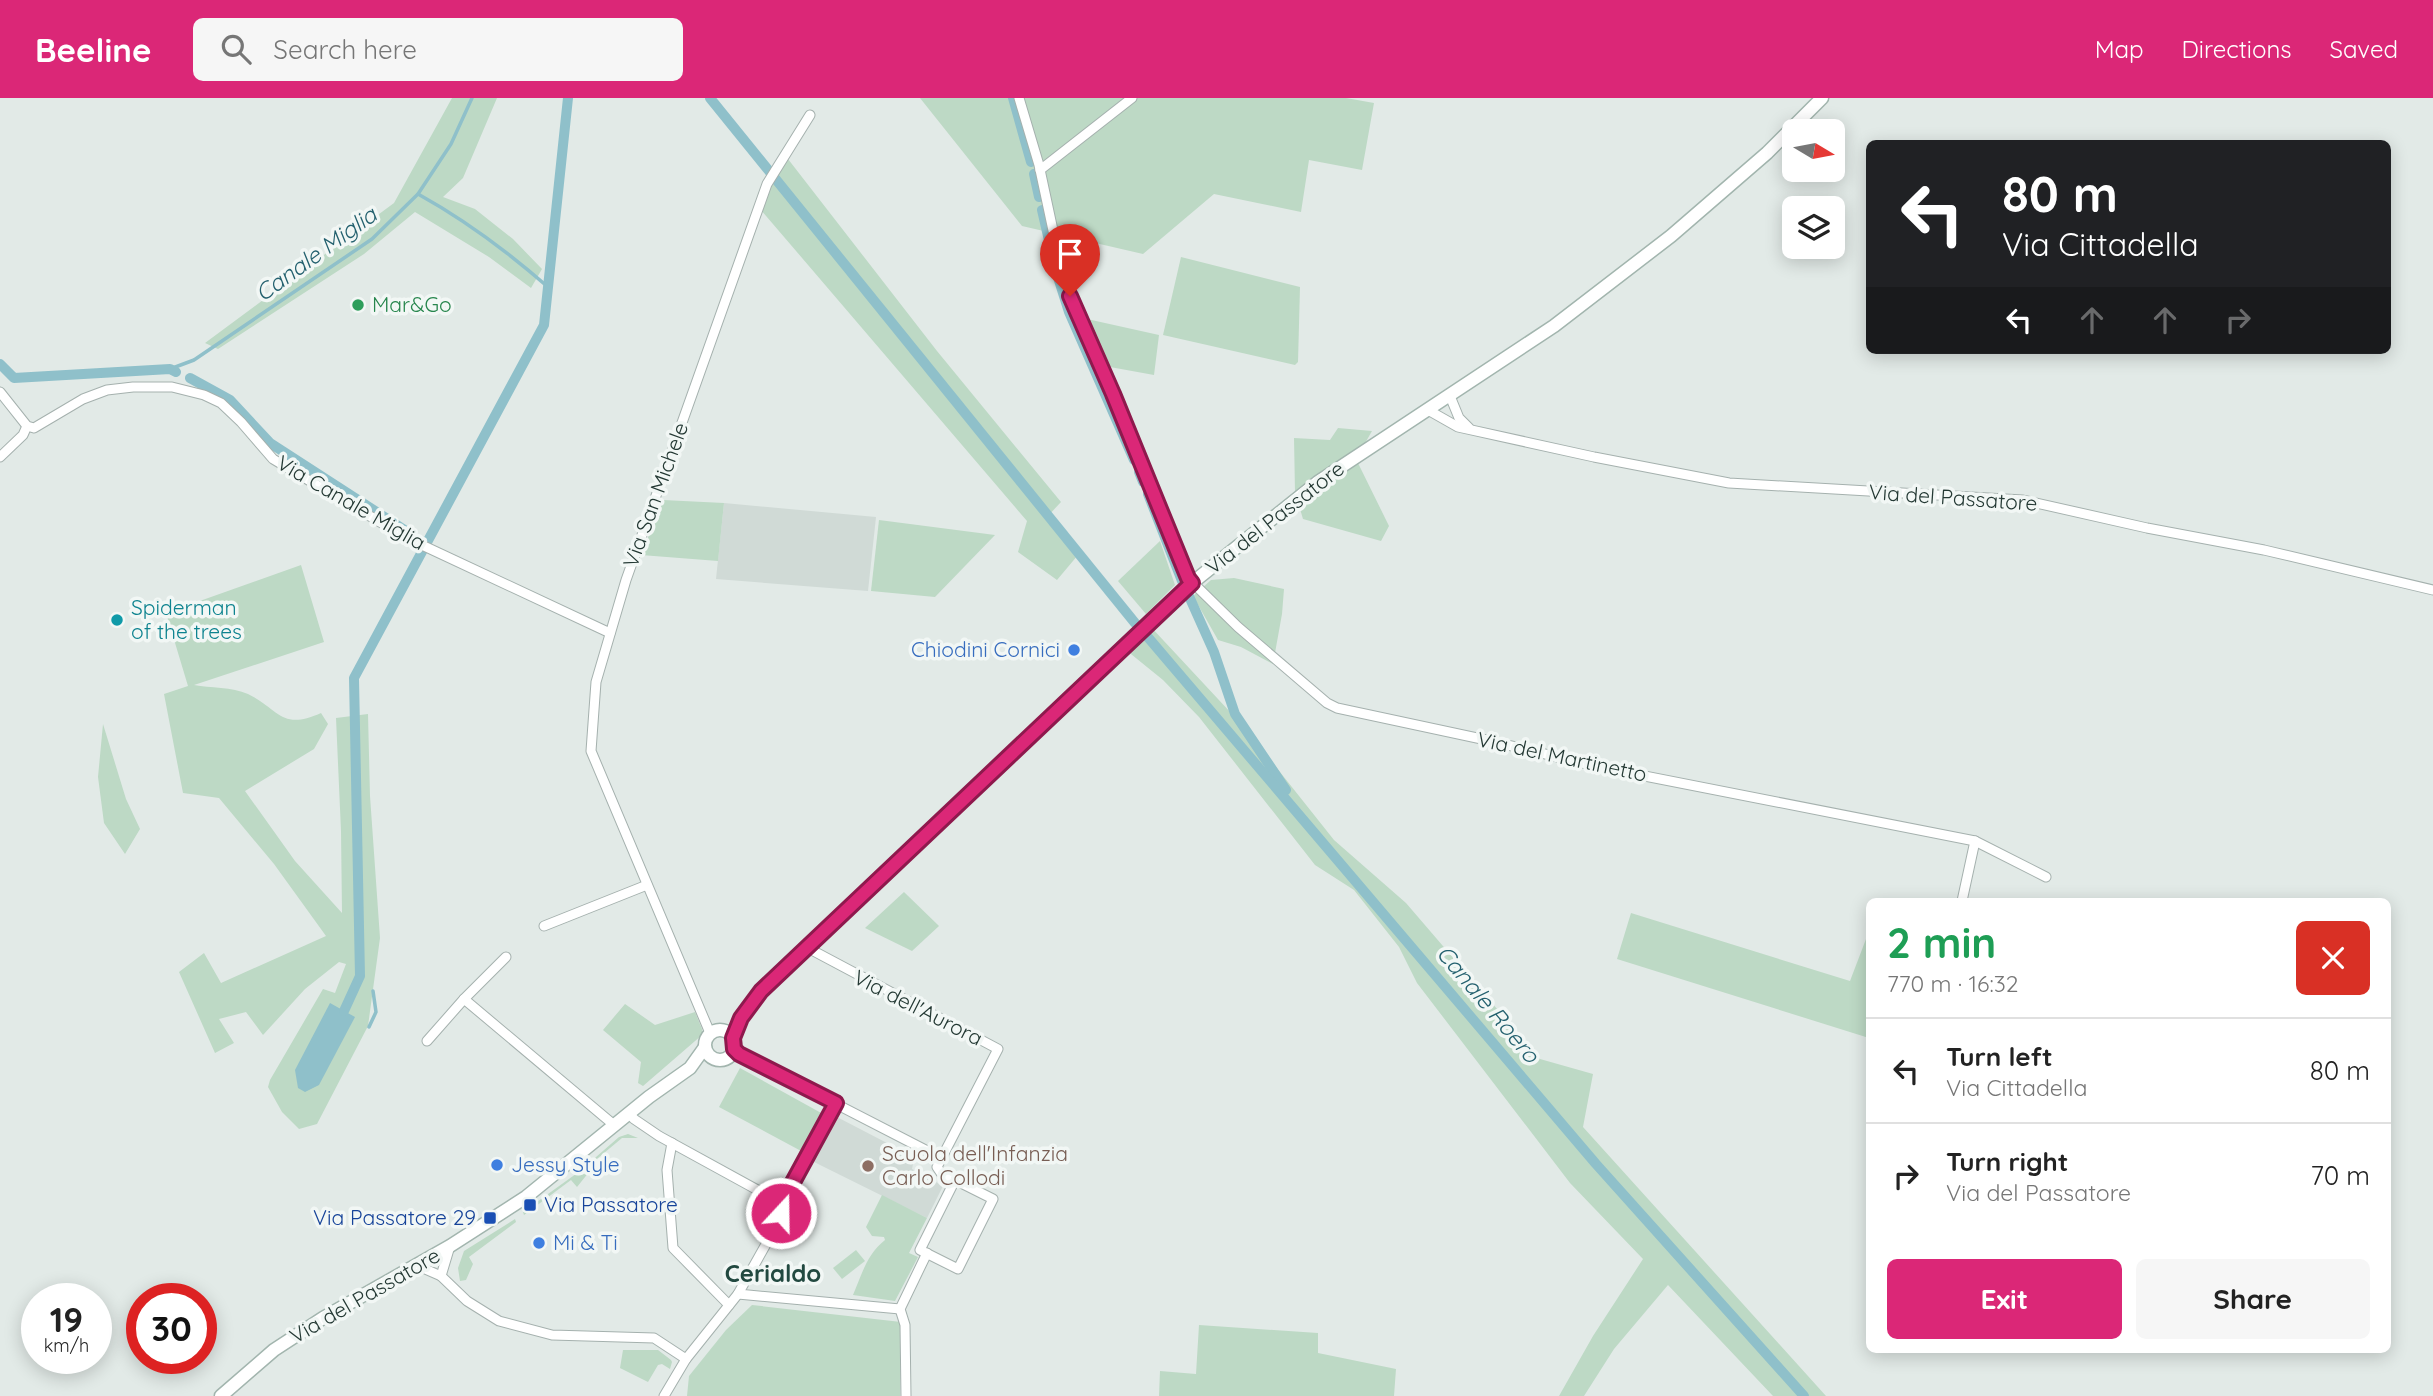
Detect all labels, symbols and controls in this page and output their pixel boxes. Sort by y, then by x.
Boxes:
search box [193,18,683,81]
text: Beeline [35,29,151,70]
icon: search [217,30,255,68]
text: Search here [273,33,417,66]
text: Map [2095,34,2144,64]
text: Directions [2182,34,2292,64]
text: Saved [2330,34,2398,64]
north arrow [1782,119,1844,182]
map controls [1782,119,1845,259]
text: 80 m [2002,163,2118,224]
icon: left [1887,168,1978,259]
button: layers [1782,196,1845,259]
water label: Canale Miglia [249,199,383,307]
pin [1040,224,1100,296]
text: Via Cittadella [2002,224,2199,264]
icon: arrive [1051,235,1089,273]
place label: Mar&Go [372,291,452,317]
marker: Mar&Go [350,297,366,313]
icon: left [2000,301,2038,339]
icon: ahead [2073,301,2111,339]
icon: ahead [2146,301,2184,339]
icon: right [2219,301,2257,339]
street label: Via San Michele [617,419,693,571]
street label: Via Canale Miglia [272,449,431,555]
street label: Via del Passatore [1200,455,1349,579]
street label: Via del Passatore [1868,478,2038,516]
place label: Spiderman of the trees [131,594,242,644]
marker: Spiderman of the trees [109,612,125,628]
place label: Chiodini Cornici [911,636,1060,662]
marker: Chiodini Cornici [1066,642,1082,658]
street label: Via del Martinetto [1475,725,1649,787]
text: 2 min [1887,916,1996,969]
button: close [2296,921,2370,995]
water label: Canale Roero [1431,939,1547,1069]
street label: Via dell'Aurora [850,963,987,1051]
text: 770 m · 16:32 [1887,969,2019,998]
text: Turn left [1946,1040,2053,1073]
icon: left [1887,1052,1925,1090]
text: 80 m [2310,1054,2370,1087]
text: Via Cittadella [1946,1073,2087,1102]
place label: Scuola dell'Infanzia Carlo Collodi [882,1140,1068,1190]
text: Turn right [1946,1145,2068,1178]
place label: Jessy Style [511,1151,620,1177]
marker: Jessy Style [489,1157,505,1173]
icon: right [1887,1157,1925,1195]
marker: Scuola dell'Infanzia Carlo Collodi [860,1158,876,1174]
text: 70 m [2310,1159,2370,1192]
position arrow [744,1176,818,1250]
text: Via del Passatore [1946,1178,2131,1207]
place label: Via Passatore [544,1191,678,1217]
marker: Via Passatore [522,1197,538,1213]
place label: Via Passatore 29 [313,1204,476,1230]
marker: Via Passatore 29 [482,1210,498,1226]
place label: Mi & Ti [553,1229,618,1255]
marker: Mi & Ti [531,1235,547,1251]
street label: Via del Passatore [285,1242,444,1349]
district label: Cerialdo [725,1258,821,1288]
button: Exit [1887,1259,2122,1339]
button: Share [2136,1259,2370,1339]
speed limit sign: 30 [126,1283,217,1374]
text: 19 [50,1297,83,1341]
text: km/h [44,1334,89,1357]

